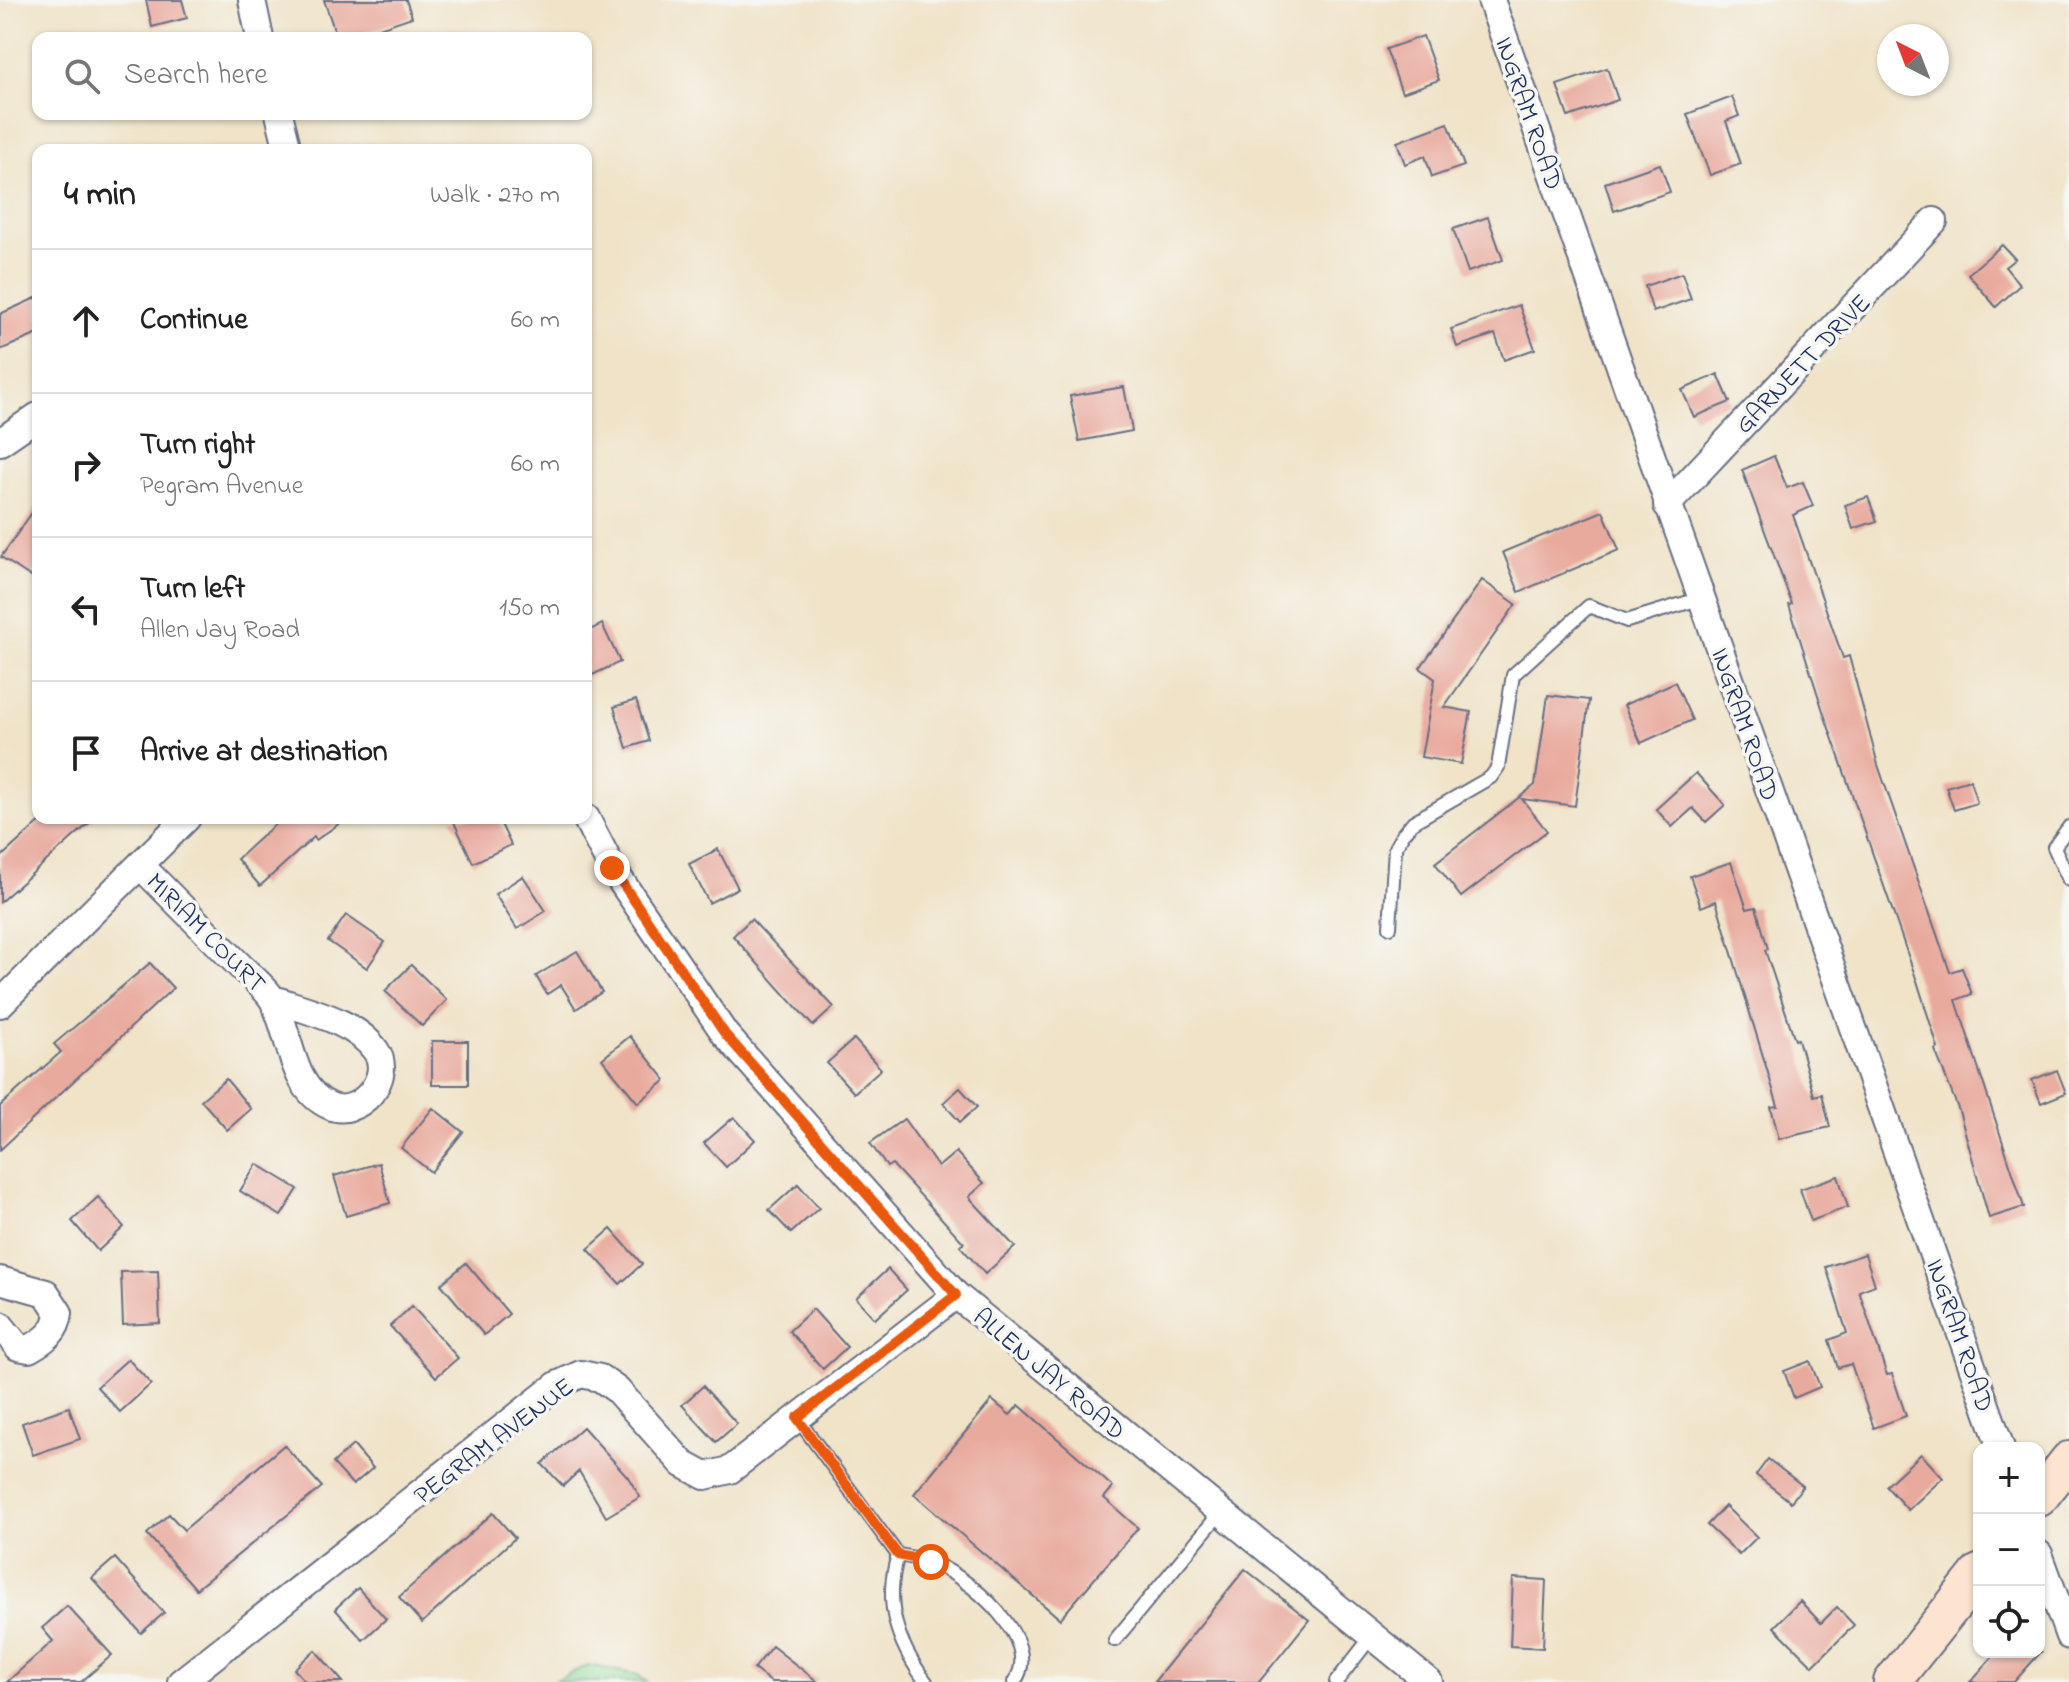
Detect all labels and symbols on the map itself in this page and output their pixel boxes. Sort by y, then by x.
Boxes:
north arrow [1877,24,1949,96]
street label: INGRAM ROAD [1483,32,1571,196]
street label: GARNETT DRIVE [1727,286,1881,444]
street label: INGRAM ROAD [1699,643,1787,807]
route end [594,850,630,886]
street label: MIRIAM COURT [136,865,274,1003]
street label: INGRAM ROAD [1914,1254,2002,1418]
street label: ALLEN JAY ROAD [963,1300,1133,1451]
street label: PEGRAM AVENUE [407,1369,583,1515]
route start [913,1544,949,1580]

